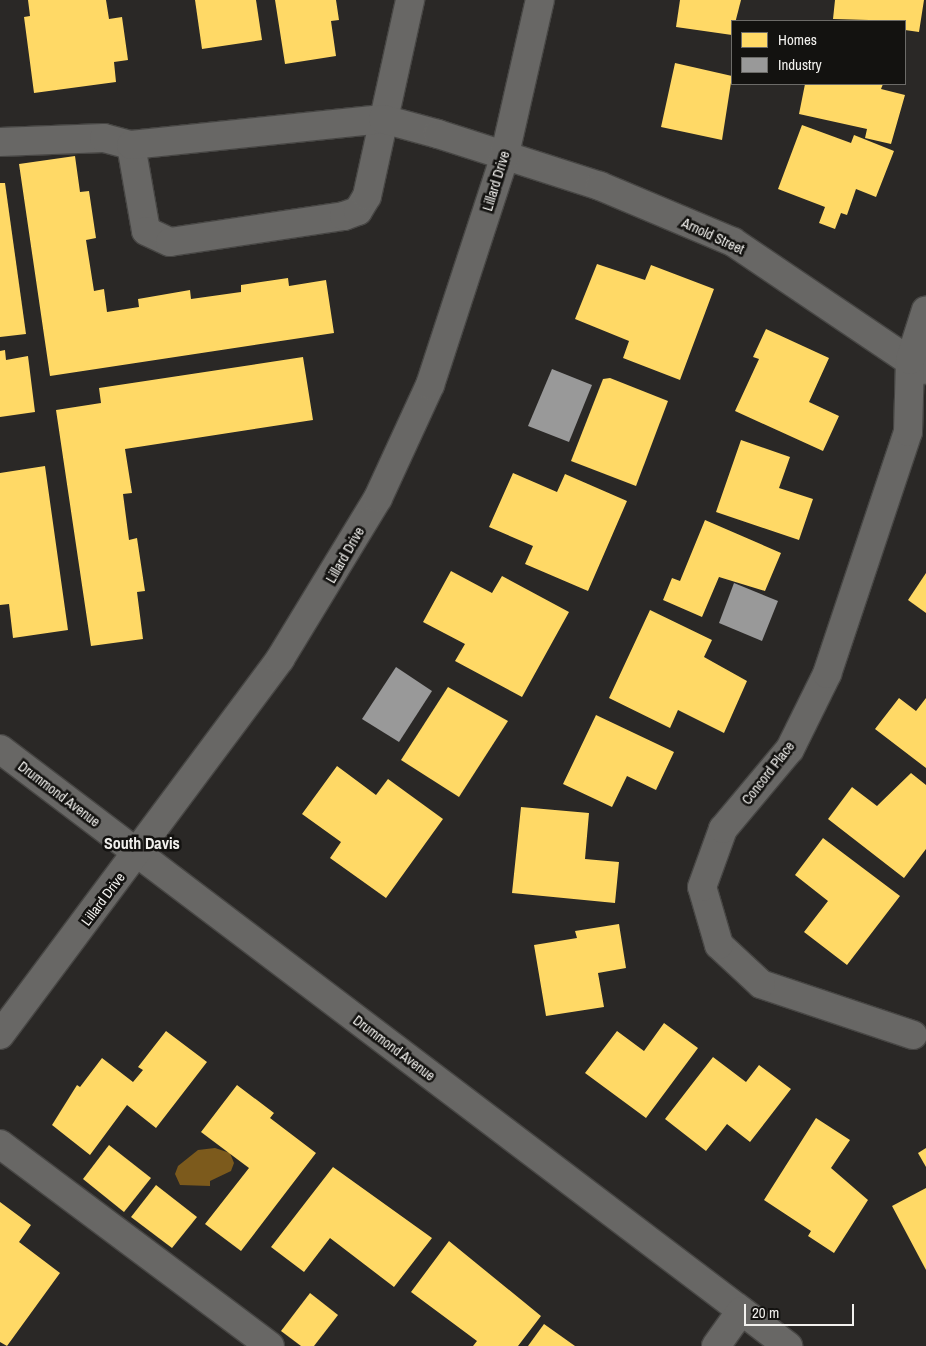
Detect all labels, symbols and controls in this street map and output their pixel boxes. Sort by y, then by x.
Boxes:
legend [731,20,906,85]
text: Homes [778,29,817,50]
text: Industry [778,54,822,75]
street label: Lillard Drive [479,149,513,213]
street label: Arnold Street [679,214,747,258]
street label: Lillard Drive [322,524,368,586]
street label: Concord Place [738,738,798,808]
street label: Drummond Avenue [15,758,103,830]
district label: South Davis [104,833,180,853]
street label: Lillard Drive [78,869,128,929]
street label: Drummond Avenue [350,1012,438,1084]
scale bar [746,1294,856,1326]
text: 20 m [752,1302,779,1323]

